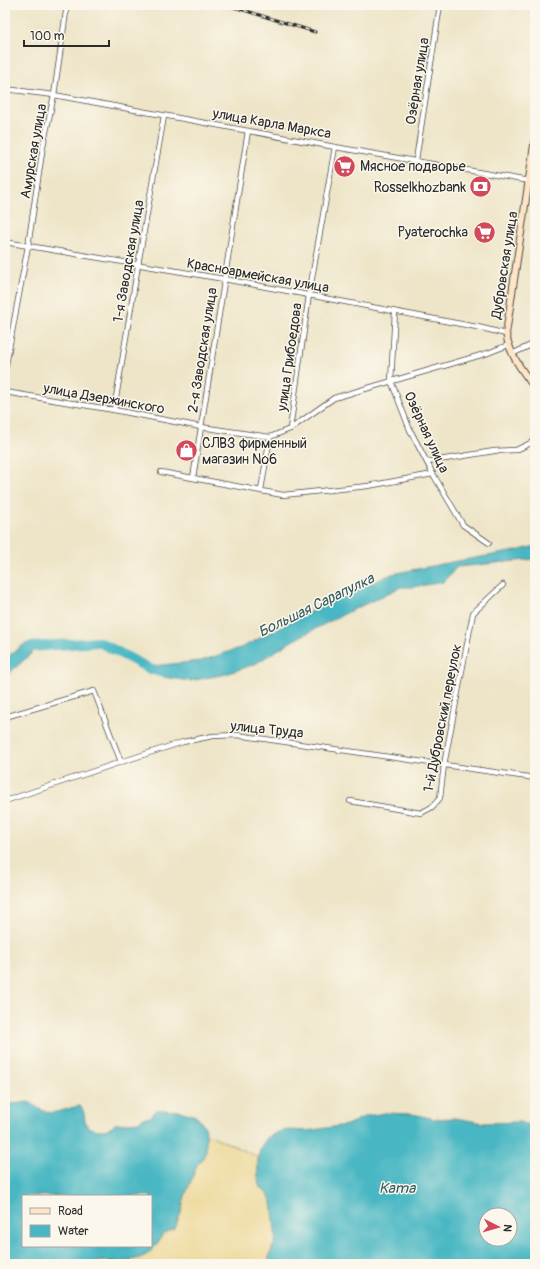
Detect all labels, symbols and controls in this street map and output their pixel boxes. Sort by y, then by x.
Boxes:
scale bar [24,22,109,48]
text: 100 m [30,29,65,44]
street label: Озёрная улица [402,36,433,126]
street label: Амурская улица [17,102,50,200]
street label: улица Карла Маркса [210,105,332,142]
supermarket icon: Мясное подворье [331,153,357,179]
place label: Мясное подворье [360,158,466,175]
bank icon: Rosselkhozbank [468,174,494,200]
place label: Rosselkhozbank [374,179,466,196]
street label: 1-я Заводская улица [109,198,148,324]
street label: Дубровская улица [487,210,521,321]
supermarket icon: Pyaterochka [471,219,497,245]
place label: Pyaterochka [397,224,468,241]
street label: Красноармейская улица [185,255,330,296]
street label: 2-я Заводская улица [184,286,221,414]
street label: улица Грибоедова [273,302,306,413]
street label: улица Дзержинского [41,379,166,418]
street label: Озёрная улица [400,389,453,476]
place label: СЛВЗ фирменный магазин №6 [202,435,307,468]
shop icon: СЛВЗ фирменный магазин №6 [173,438,199,464]
water label: Большая Сарапулка [255,569,378,642]
street label: 1-й Дубровский переулок [420,643,465,794]
street label: улица Труда [229,717,304,742]
water label: Kama [379,1179,416,1198]
legend [22,1195,152,1247]
text: Road [58,1204,83,1219]
north arrow [478,1207,518,1247]
text: Water [58,1224,89,1239]
text: N [501,1224,514,1233]

